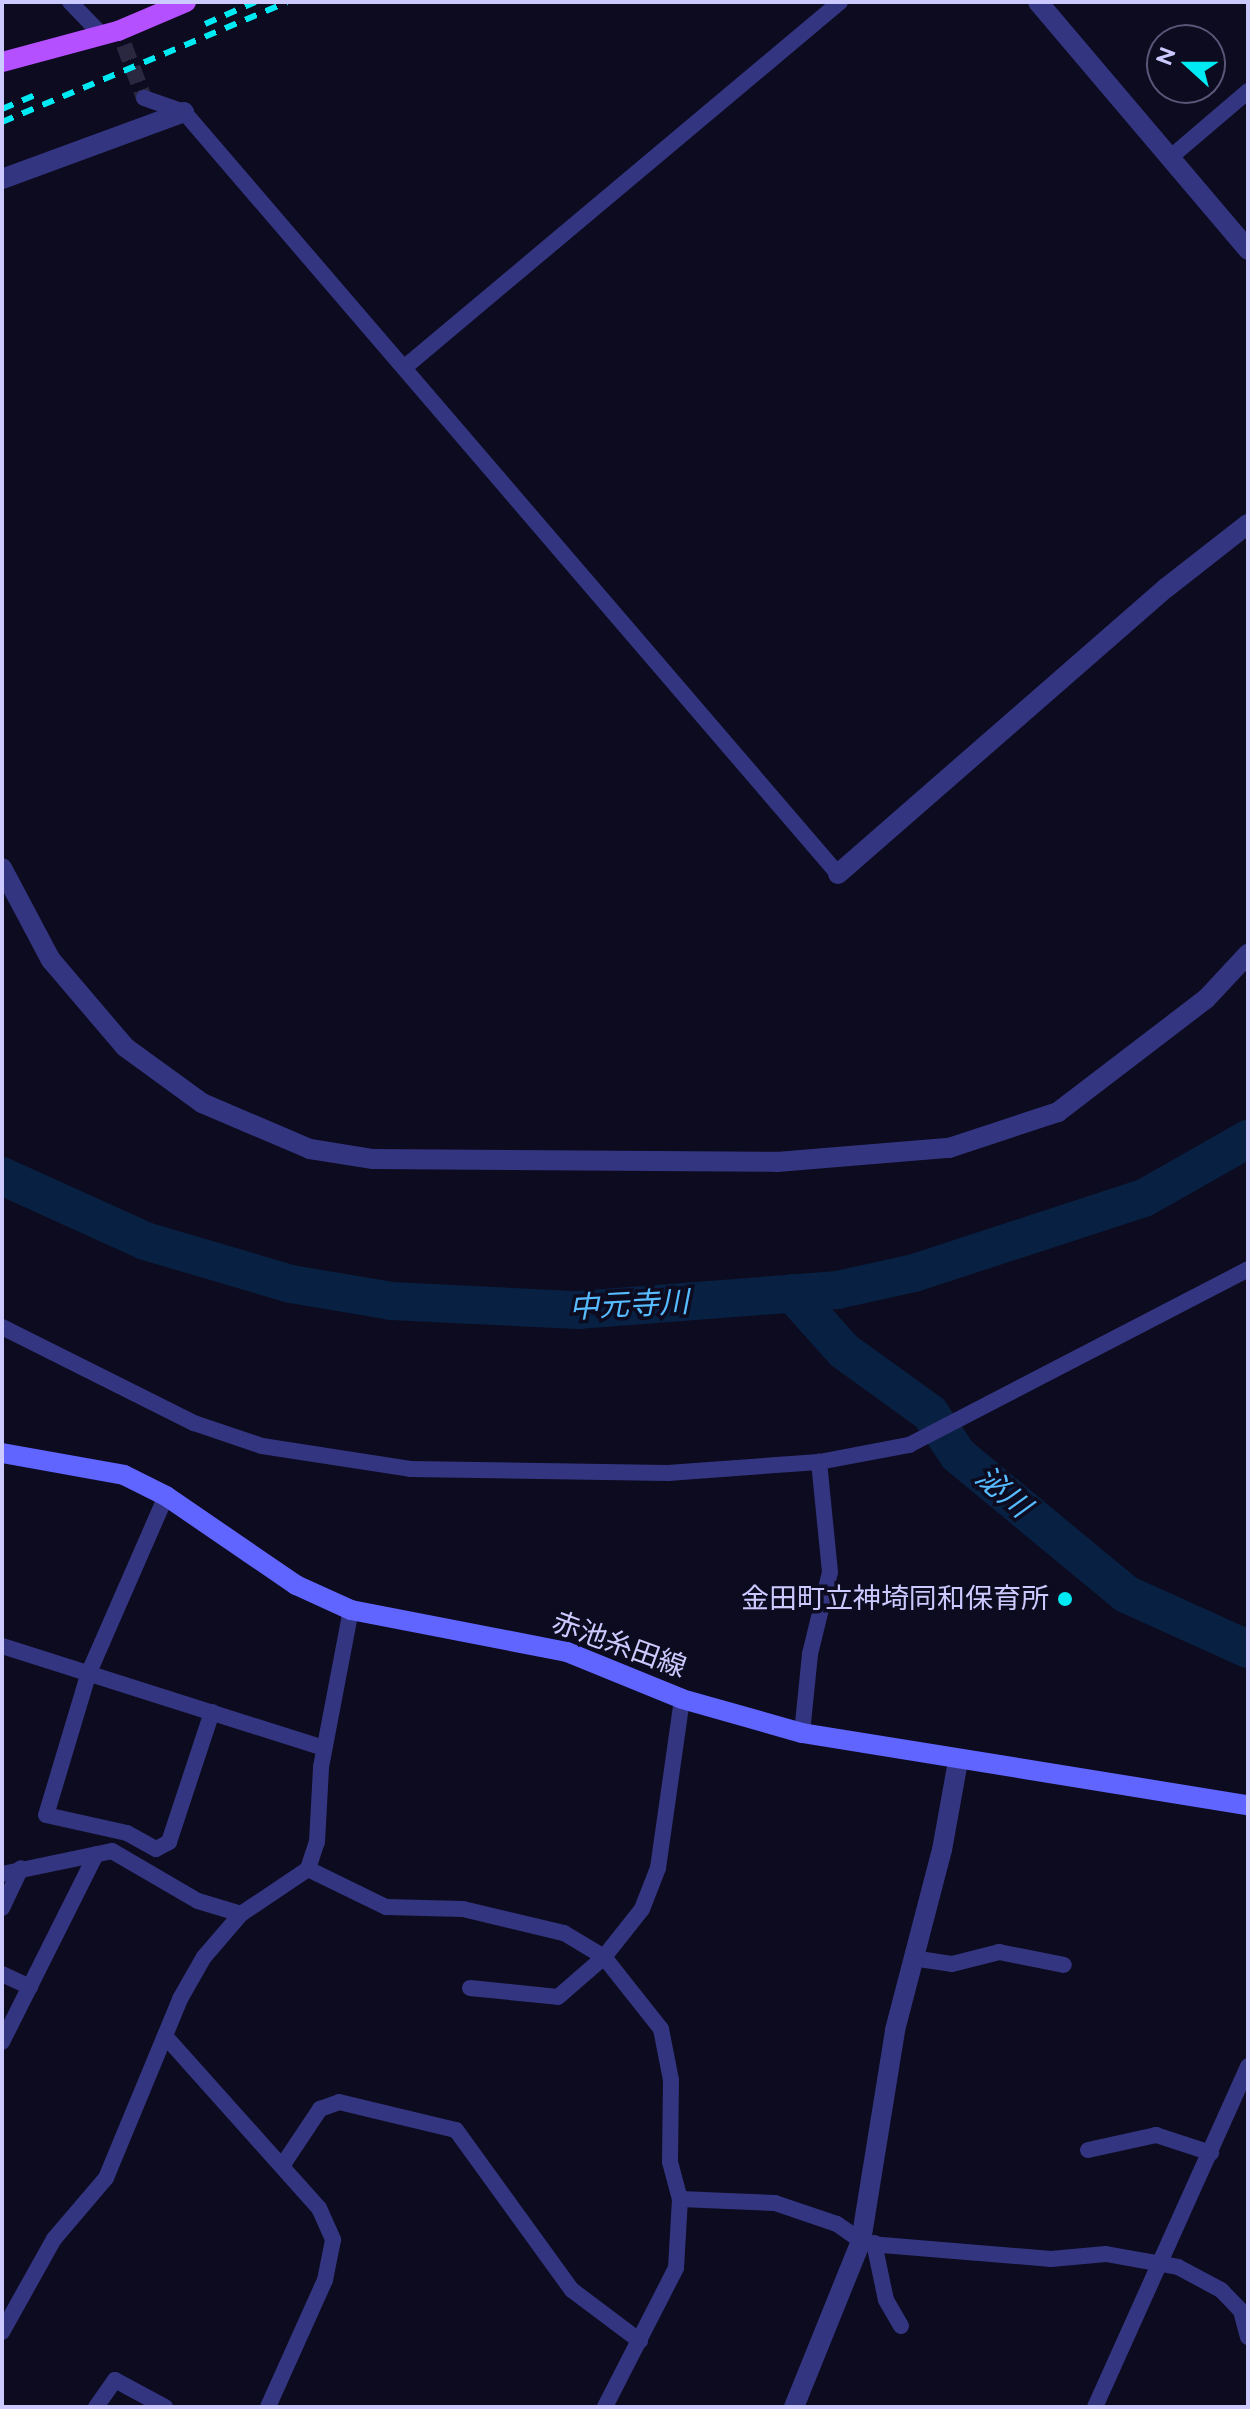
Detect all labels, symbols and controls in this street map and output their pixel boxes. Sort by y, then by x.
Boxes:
north arrow [1146,24,1226,104]
text: N [1150,44,1181,69]
water label: 中元寺川 [568,1284,690,1326]
water label: 泌川 [968,1459,1038,1525]
place label: 金田町立神埼同和保育所 [741,1582,1049,1616]
marker: 金田町立神埼同和保育所 [1056,1590,1074,1608]
street label: 赤池糸田線 [547,1605,691,1685]

